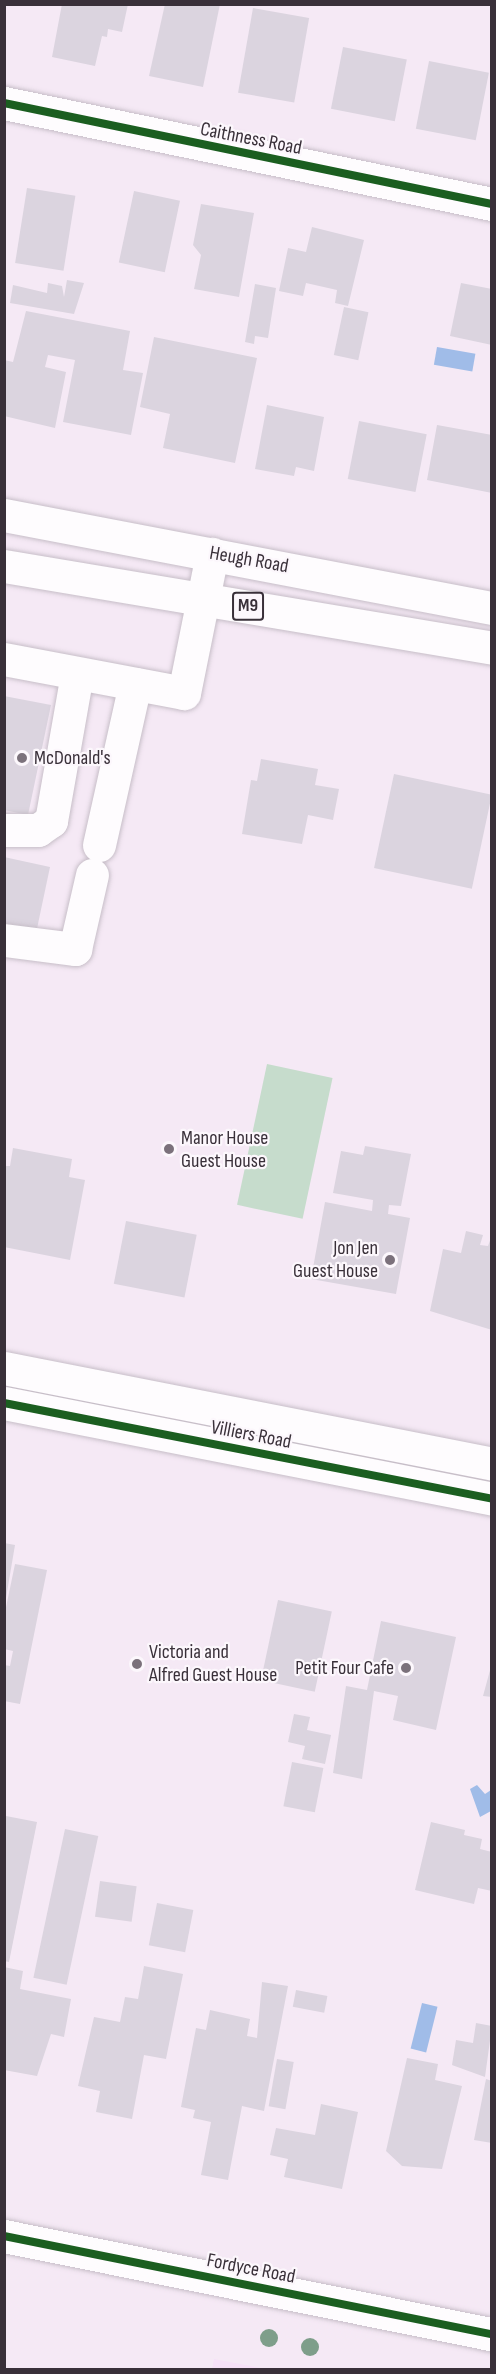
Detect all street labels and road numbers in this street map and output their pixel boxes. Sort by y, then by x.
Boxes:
street label: Caithness Road [198,117,304,161]
street label: Heugh Road [208,541,290,579]
road number: M9 [232,591,264,621]
street label: Villiers Road [209,1415,293,1455]
street label: Fordyce Road [205,2249,297,2289]

